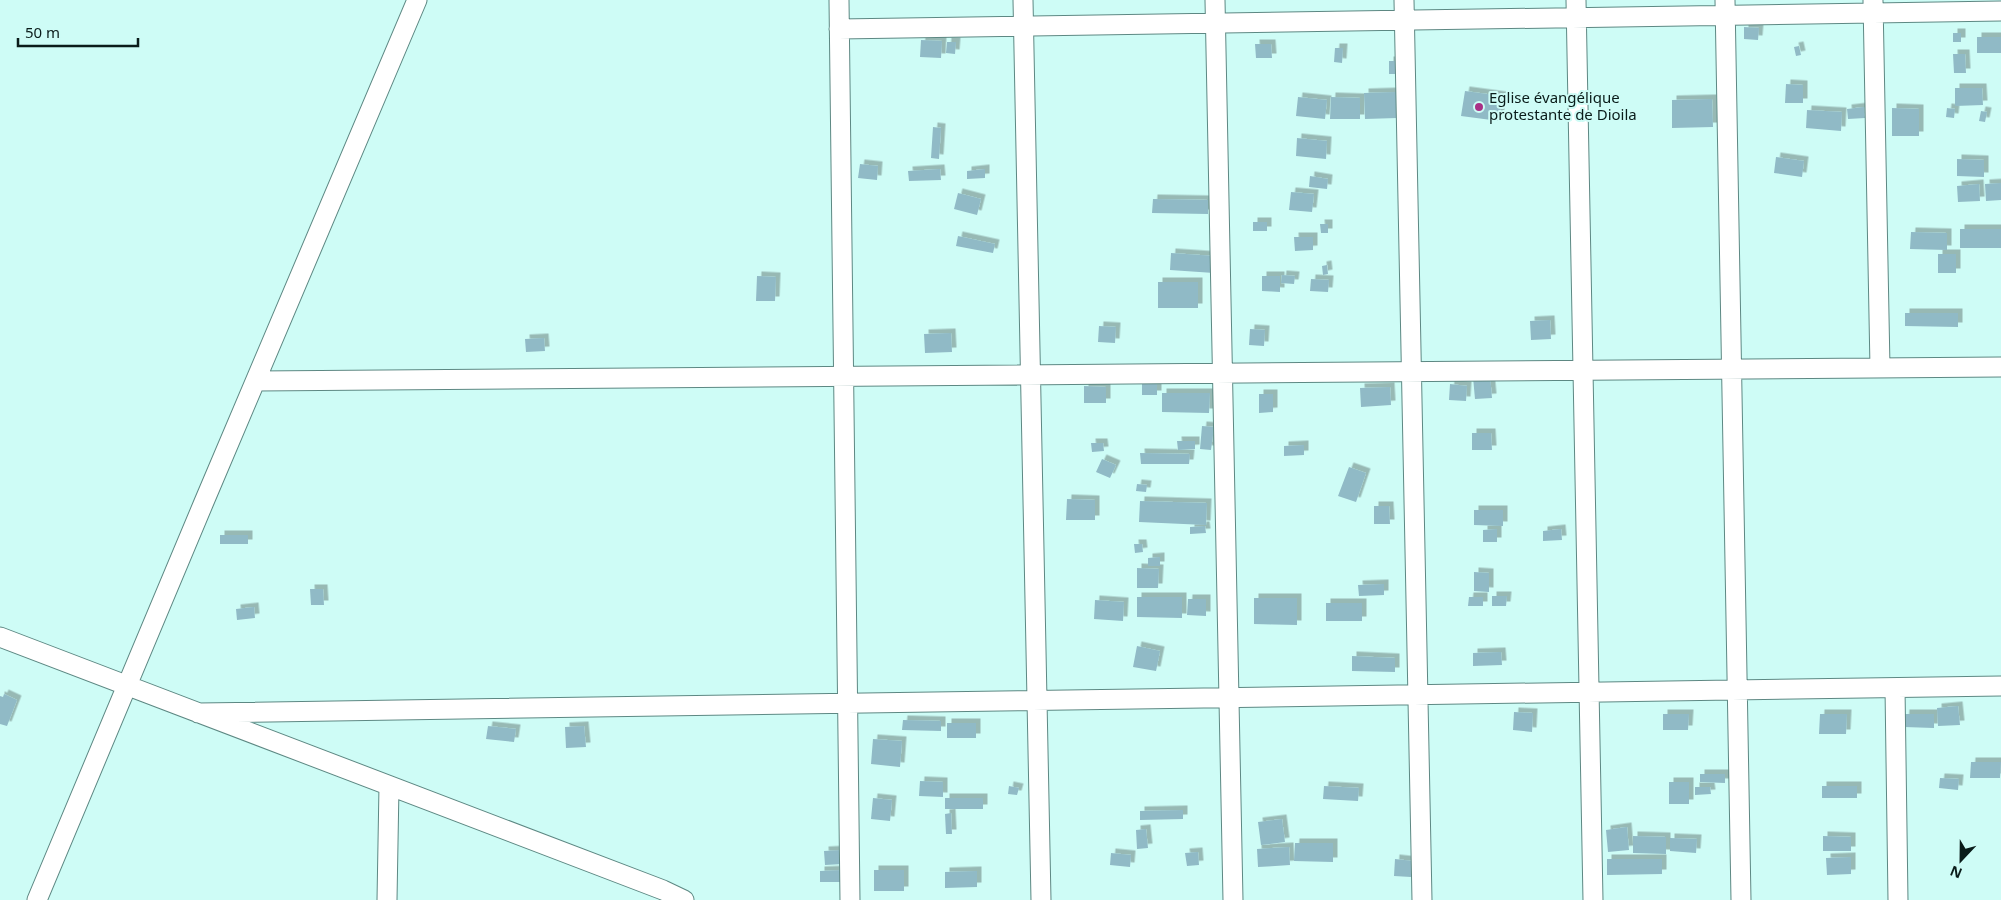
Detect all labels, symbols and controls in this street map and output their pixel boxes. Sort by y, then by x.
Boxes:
scale bar [18,15,138,47]
text: 50 m [25,22,60,42]
place label: Eglise évangélique protestante de Dioila [1489,87,1637,124]
marker: Eglise évangélique protestante de Dioila [1473,101,1485,113]
north arrow [1936,835,1986,885]
text: N [1947,862,1965,883]

